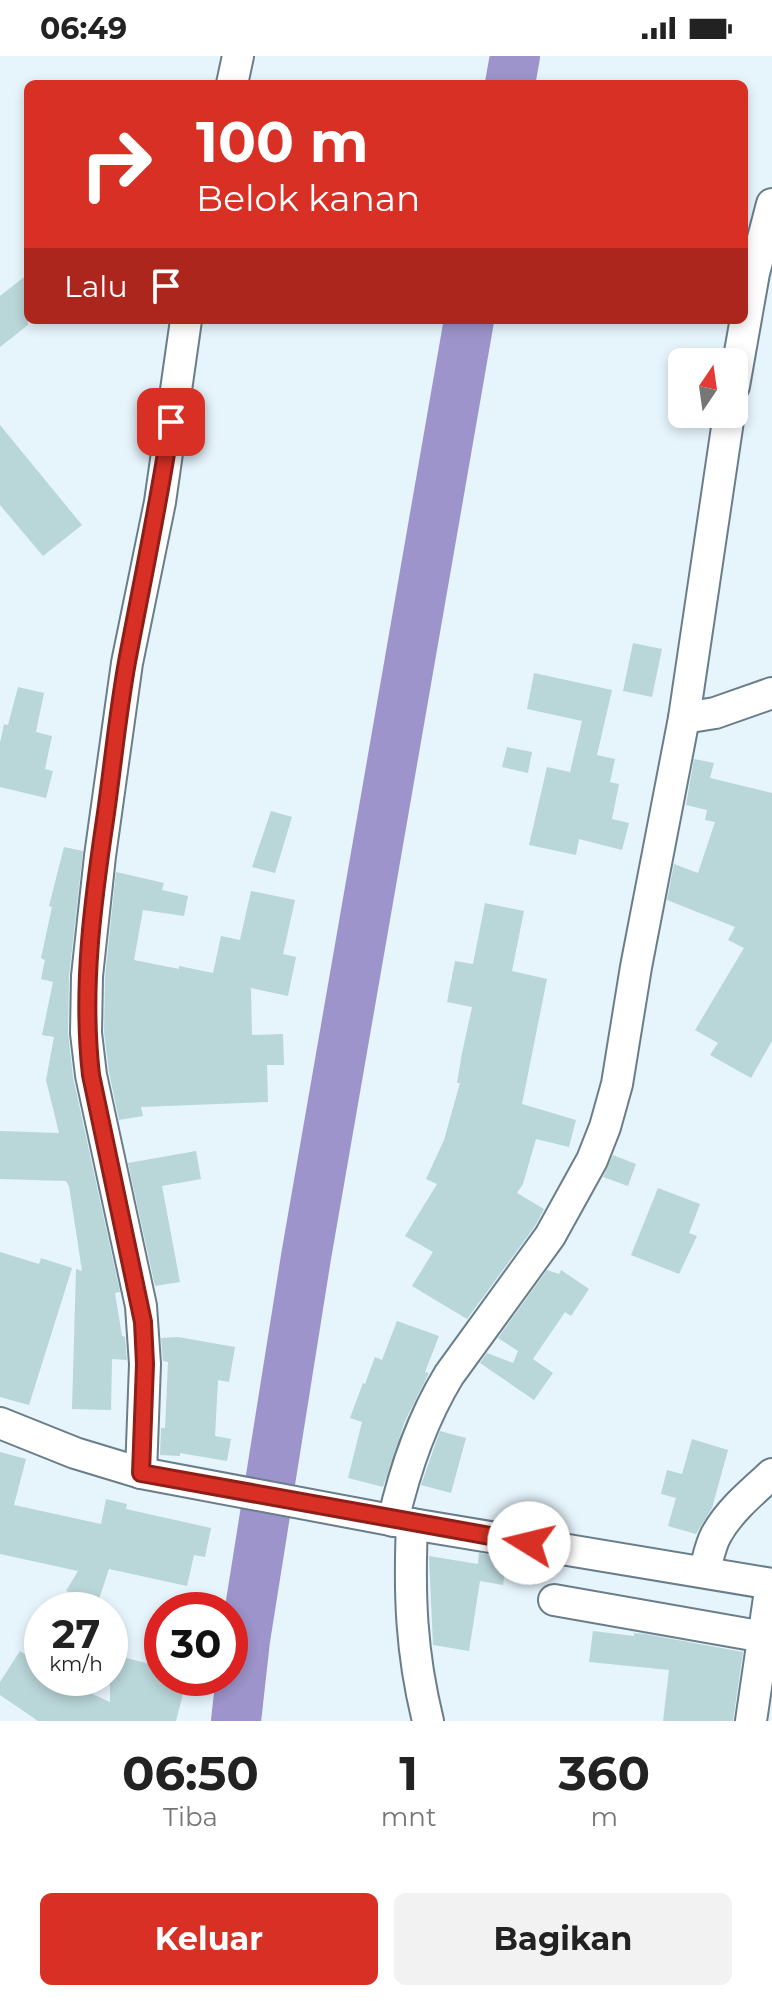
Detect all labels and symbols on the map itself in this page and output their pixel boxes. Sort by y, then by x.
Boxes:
north arrow [668,348,748,428]
pin [137,388,205,456]
position arrow [487,1501,571,1585]
speed limit sign: 30 [144,1592,248,1696]

